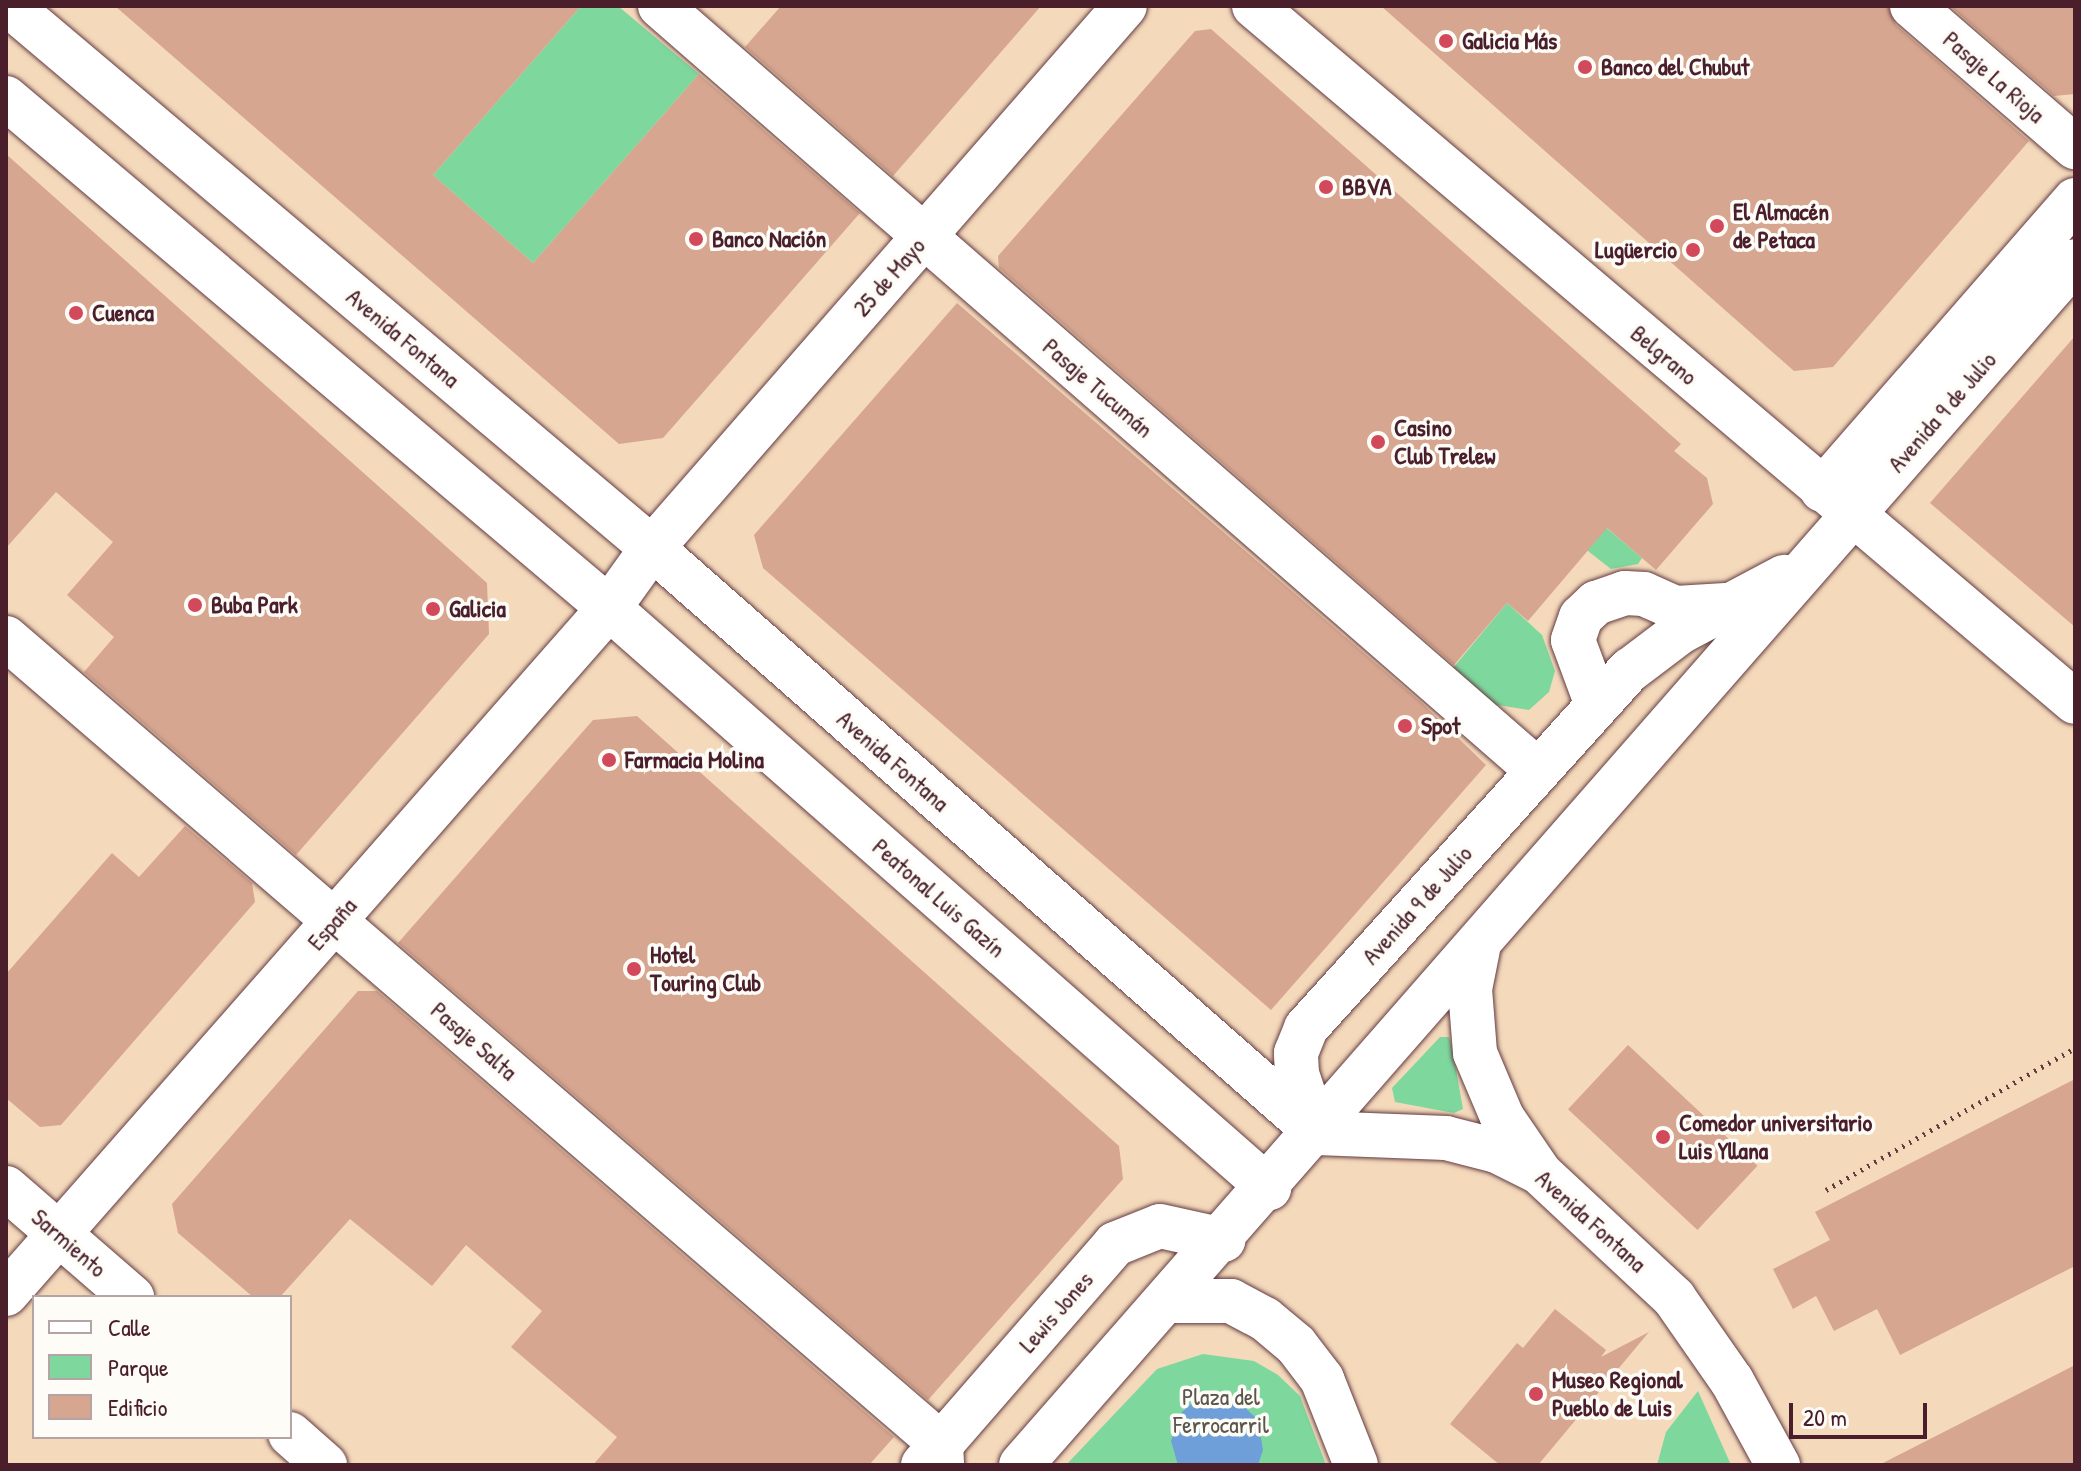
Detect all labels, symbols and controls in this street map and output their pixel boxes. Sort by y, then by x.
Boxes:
street label: Pasaje La Rioja [1937,25,2051,129]
place label: Galicia Más [1462,27,1557,55]
marker: Galicia Más [1437,32,1455,50]
place label: Banco del Chubut [1601,53,1749,81]
marker: Banco del Chubut [1576,58,1594,76]
place label: BBVA [1342,173,1392,201]
marker: BBVA [1317,178,1335,196]
place label: El Almacén de Petaca [1733,198,1829,254]
marker: El Almacén de Petaca [1708,217,1726,235]
place label: Banco Nación [712,225,826,253]
marker: Banco Nación [687,230,705,248]
street label: 25 de Mayo [847,232,931,322]
place label: Lugüercio [1595,236,1677,264]
marker: Lugüercio [1684,241,1702,259]
street label: Avenida Fontana [341,282,465,394]
place label: Cuenca [92,299,154,327]
marker: Cuenca [67,304,85,322]
street label: Belgrano [1625,319,1703,391]
street label: Pasaje Tucumán [1037,332,1159,444]
street label: Avenida 9 de Julio [1882,346,2002,478]
place label: Casino Club Trelew [1394,414,1496,470]
marker: Casino Club Trelew [1369,433,1387,451]
place label: Buba Park [211,591,298,619]
place label: Galicia [449,595,506,623]
marker: Buba Park [186,596,204,614]
marker: Galicia [424,600,442,618]
street label: Avenida Fontana [831,705,955,817]
place label: Spot [1421,712,1460,740]
marker: Spot [1396,717,1414,735]
place label: Farmacia Molina [625,746,764,774]
marker: Farmacia Molina [600,751,618,769]
street label: Peatonal Luis Gazín [867,832,1011,964]
street label: Avenida 9 de Julio [1356,840,1478,970]
street label: España [302,892,362,956]
place label: Hotel Touring Club [650,941,761,997]
marker: Hotel Touring Club [625,960,643,978]
street label: Pasaje Salta [425,996,523,1086]
place label: Comedor universitario Luis Yllana [1679,1109,1872,1165]
marker: Comedor universitario Luis Yllana [1654,1128,1672,1146]
street label: Avenida Fontana [1530,1164,1652,1278]
street label: Sarmiento [26,1203,112,1283]
street label: Lewis Jones [1013,1266,1099,1358]
legend [32,1295,292,1439]
text: Calle [108,1311,150,1343]
text: Parque [108,1351,168,1383]
place label: Museo Regional Pueblo de Luis [1552,1366,1683,1422]
park label: Plaza del Ferrocarril [1173,1383,1269,1439]
marker: Museo Regional Pueblo de Luis [1527,1385,1545,1403]
scale bar [1793,1387,1931,1437]
text: Edificio [108,1391,167,1423]
text: 20 m [1803,1401,1847,1433]

